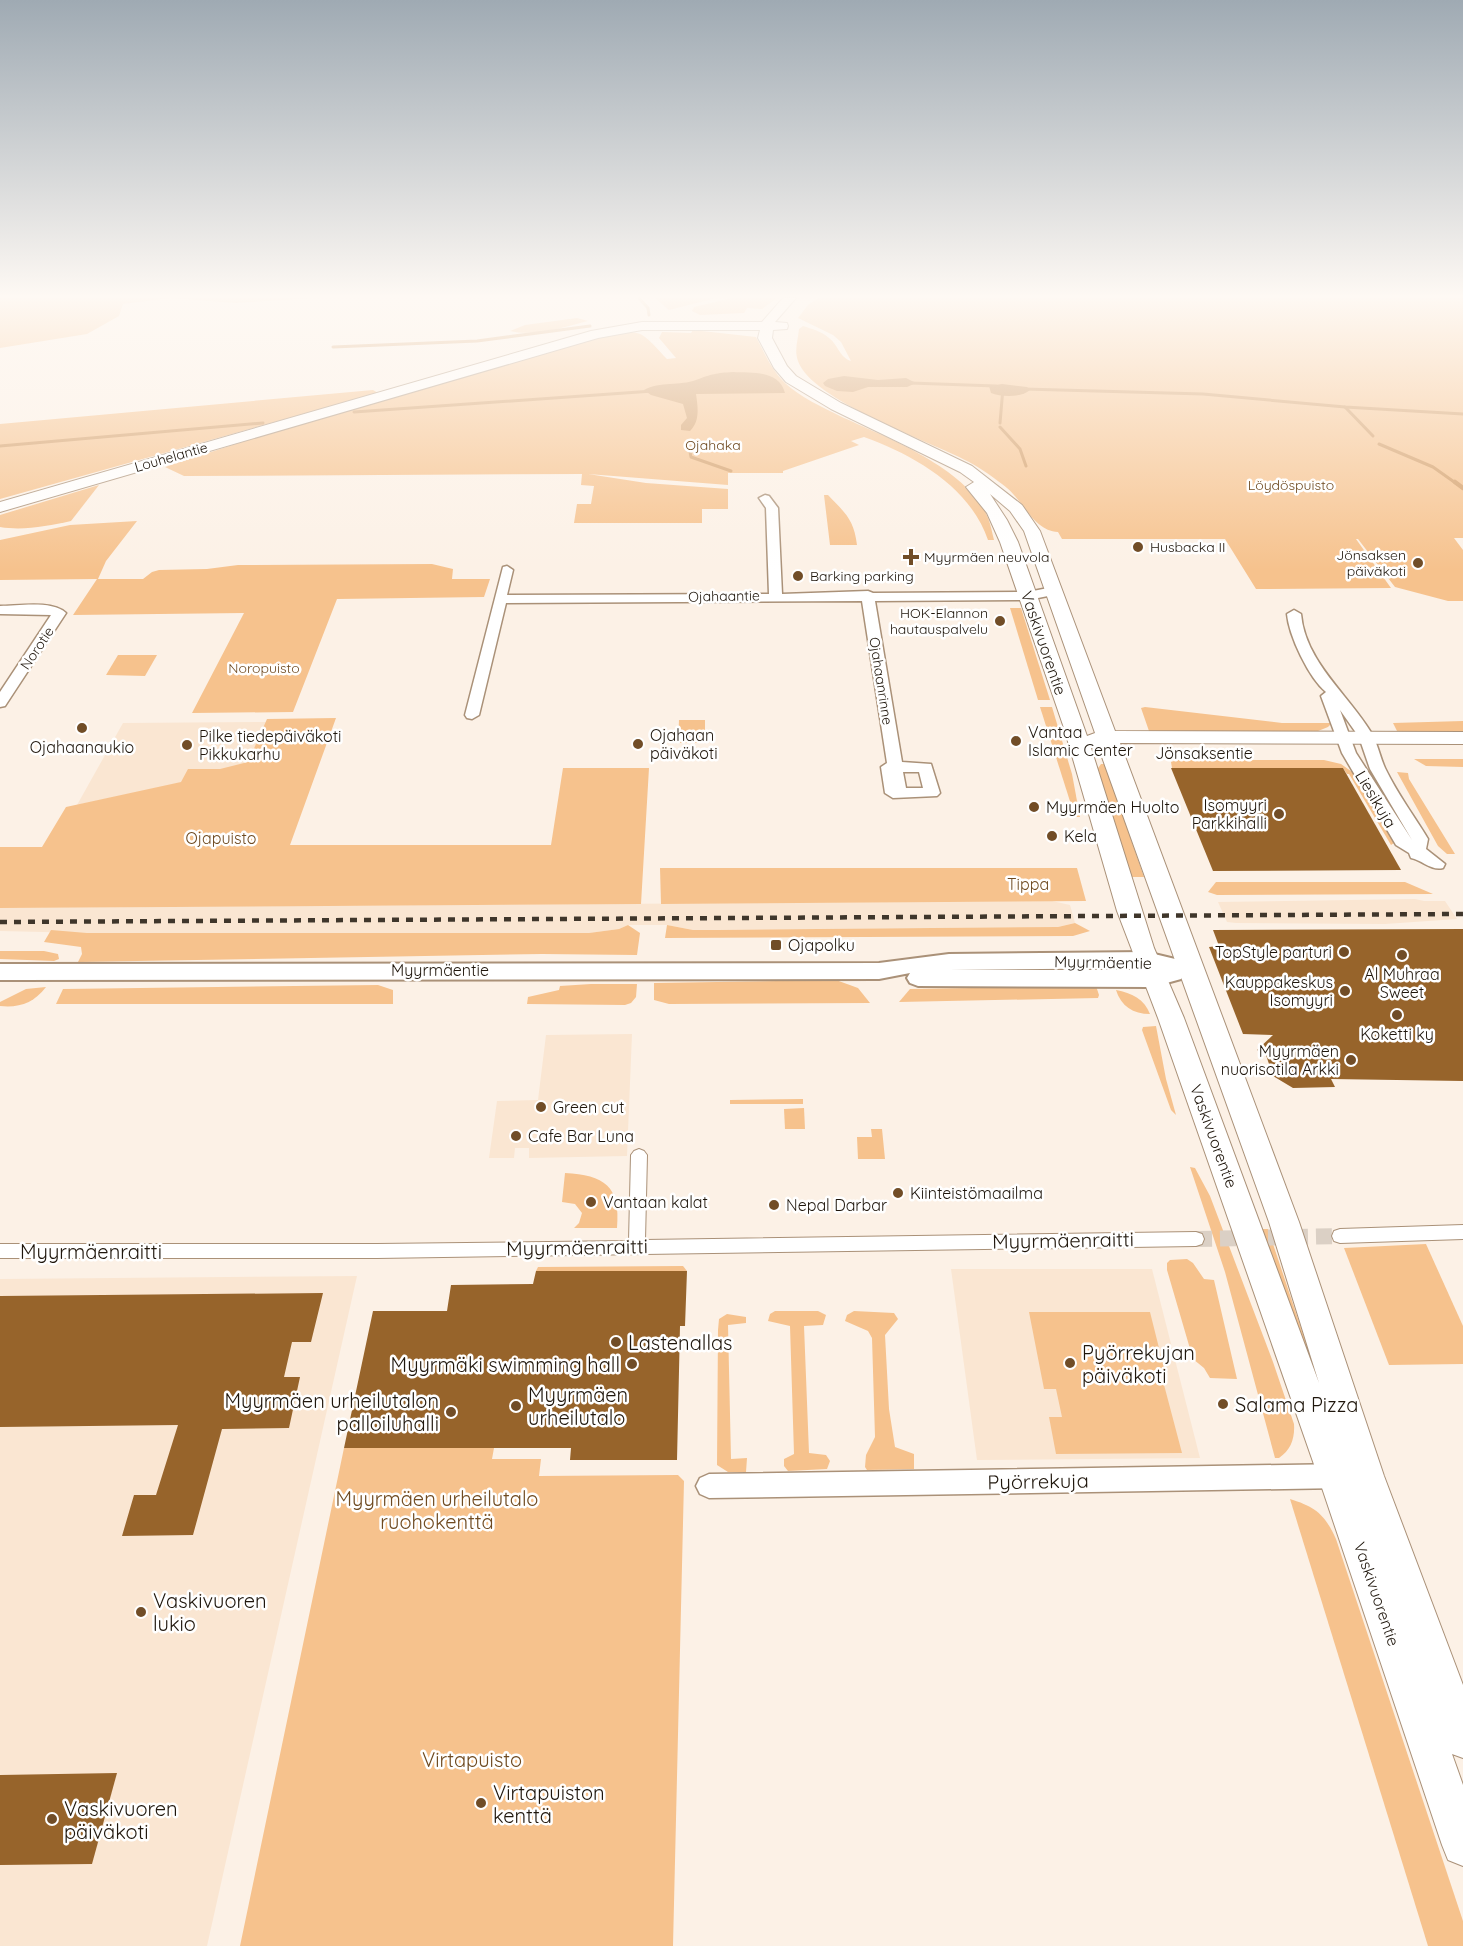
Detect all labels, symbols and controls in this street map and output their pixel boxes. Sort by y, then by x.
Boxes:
park label: Ojahaka [685,436,741,454]
street label: Louhelantie [132,438,210,476]
park label: Löydöspuisto [1248,476,1334,494]
place label: Husbacka II [1150,538,1226,556]
marker: Husbacka II [1131,540,1145,554]
place label: Jönsaksen päiväkoti [1336,546,1406,580]
marker: Myyrmäen neuvola [902,548,920,566]
place label: Myyrmäen neuvola [924,548,1049,566]
marker: Jönsaksen päiväkoti [1411,556,1425,570]
place label: Barking parking [810,567,914,585]
marker: Barking parking [791,569,805,583]
street label: Ojahaantie [688,586,760,606]
street label: Vaskivuorentie [1017,588,1071,698]
place label: HOK-Elannon hautauspalvelu [890,604,988,638]
marker: HOK-Elannon hautauspalvelu [993,614,1007,628]
street label: Norotie [16,623,58,673]
street label: Ojahaanrinne [865,636,897,726]
park label: Noropuisto [228,659,300,677]
marker: Ojahaanaukio [75,721,89,735]
place label: Vantaa Islamic Center [1028,722,1133,760]
place label: Ojahaan päiväkoti [650,725,718,763]
place label: Pilke tiedepäiväkoti Pikkukarhu [199,726,342,764]
marker: Vantaa Islamic Center [1009,734,1023,748]
place label: Ojahaanaukio [30,737,134,757]
marker: Ojahaan päiväkoti [631,737,645,751]
marker: Pilke tiedepäiväkoti Pikkukarhu [180,738,194,752]
street label: Jönsaksentie [1155,743,1253,763]
street label: Liesikuja [1351,767,1401,831]
place label: Isomyyri Parkkihalli [1192,795,1267,833]
place label: Myyrmäen Huolto [1046,797,1179,817]
marker: Myyrmäen Huolto [1027,800,1041,814]
marker: Isomyyri Parkkihalli [1272,807,1286,821]
place label: Kela [1064,826,1097,846]
park label: Ojapuisto [185,828,257,848]
marker: Kela [1045,829,1059,843]
park label: Tippa [1007,874,1049,894]
place label: Ojapolku [788,935,855,955]
marker: Ojapolku [769,938,783,952]
place label: TopStyle parturi [1215,942,1332,962]
marker: TopStyle parturi [1337,945,1351,959]
marker: Al Muhraa Sweet [1395,948,1409,962]
street label: Myyrmäentie [1054,951,1152,973]
street label: Myyrmäentie [391,960,489,980]
place label: Al Muhraa Sweet [1364,964,1440,1002]
place label: Kauppakeskus Isomyyri [1225,972,1333,1010]
marker: Kauppakeskus Isomyyri [1338,984,1352,998]
marker: Koketti ky [1390,1008,1404,1022]
place label: Koketti ky [1360,1024,1434,1044]
place label: Myyrmäen nuorisotila Arkki [1221,1041,1339,1079]
marker: Myyrmäen nuorisotila Arkki [1344,1053,1358,1067]
street label: Vaskivuorentie [1186,1081,1242,1191]
place label: Green cut [553,1097,624,1117]
marker: Green cut [534,1100,548,1114]
place label: Cafe Bar Luna [528,1126,634,1146]
marker: Cafe Bar Luna [509,1129,523,1143]
place label: Kiinteistömaailma [910,1183,1043,1203]
marker: Kiinteistömaailma [891,1186,905,1200]
place label: Vantaan kalat [603,1192,708,1212]
marker: Vantaan kalat [584,1195,598,1209]
place label: Nepal Darbar [786,1195,887,1215]
marker: Nepal Darbar [767,1198,781,1212]
street label: Myyrmäenraitti [992,1226,1134,1254]
street label: Myyrmäenraitti [506,1233,648,1261]
street label: Myyrmäenraitti [20,1239,162,1264]
place label: Lastenallas [628,1330,733,1355]
marker: Lastenallas [609,1335,623,1349]
place label: Pyörrekujan päiväkoti [1082,1340,1195,1388]
place label: Myyrmäki swimming hall [391,1352,620,1377]
marker: Pyörrekujan päiväkoti [1063,1356,1077,1370]
marker: Myyrmäki swimming hall [625,1357,639,1371]
place label: Myyrmäen urheilutalo [528,1382,628,1430]
place label: Myyrmäen urheilutalon palloiluhalli [225,1388,439,1436]
place label: Salama Pizza [1235,1392,1358,1417]
marker: Salama Pizza [1216,1397,1230,1411]
marker: Myyrmäen urheilutalo [509,1399,523,1413]
marker: Myyrmäen urheilutalon palloiluhalli [444,1405,458,1419]
street label: Pyörrekuja [987,1468,1089,1494]
park label: Myyrmäen urheilutalo ruohokenttä [336,1486,538,1534]
street label: Vaskivuorentie [1350,1539,1404,1649]
place label: Vaskivuoren lukio [153,1588,267,1636]
marker: Vaskivuoren lukio [134,1605,148,1619]
park label: Virtapuisto [422,1747,522,1772]
place label: Virtapuiston kenttä [493,1780,605,1828]
place label: Vaskivuoren päiväkoti [64,1796,178,1844]
marker: Virtapuiston kenttä [474,1796,488,1810]
marker: Vaskivuoren päiväkoti [45,1812,59,1826]

